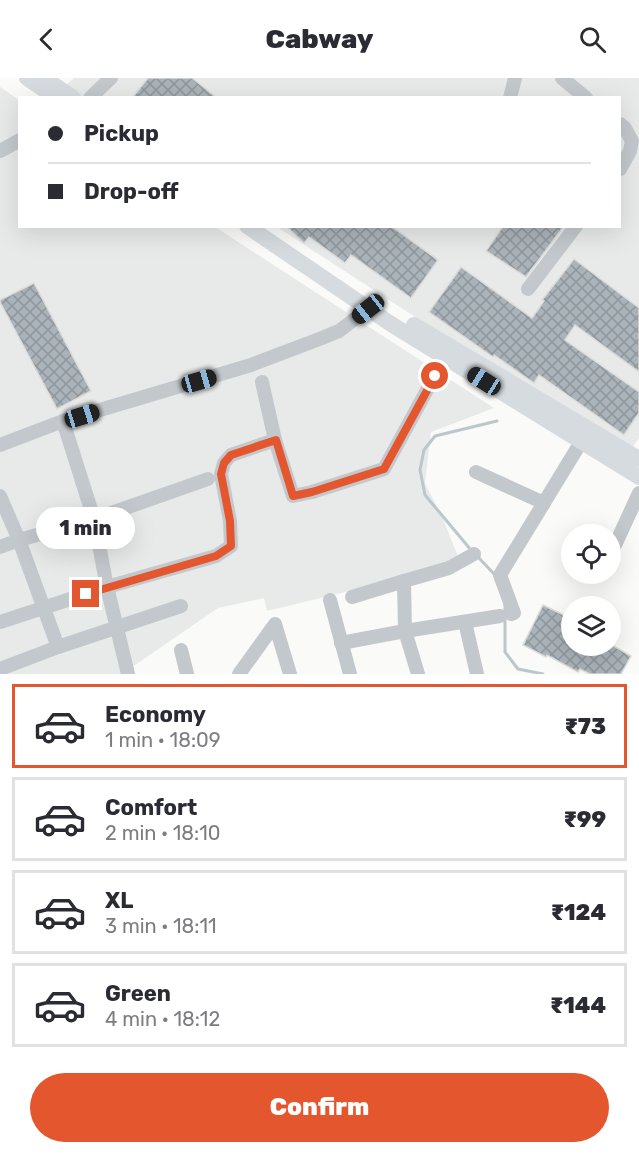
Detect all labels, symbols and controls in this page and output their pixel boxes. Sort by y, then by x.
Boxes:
icon: back [30,23,63,56]
text: Cabway [266,23,373,55]
icon: search [576,23,609,56]
text: Pickup [84,120,159,147]
text: Drop-off [84,178,179,205]
car [348,291,388,327]
route start [421,362,448,389]
car [464,364,504,398]
car [179,367,219,395]
car [62,402,102,430]
callout: 1 min [36,507,136,549]
text: 1 min [59,516,112,540]
map controls [561,524,621,656]
button: locate [561,524,621,584]
route end [72,580,99,607]
button: layers [561,596,621,656]
icon: car [33,699,87,753]
text: Economy [105,701,206,728]
text: ₹73 [564,713,606,740]
text: 1 min · 18:09 [105,728,221,752]
icon: car [33,792,87,846]
text: Comfort [105,794,197,821]
text: ₹99 [564,806,606,833]
text: 2 min · 18:10 [105,821,220,845]
icon: car [33,885,87,939]
text: XL [105,887,133,914]
text: ₹124 [551,899,606,926]
text: 3 min · 18:11 [105,914,217,938]
icon: car [33,978,87,1032]
text: Green [105,980,171,1007]
text: ₹144 [550,992,606,1019]
text: 4 min · 18:12 [105,1007,220,1031]
button: Confirm [30,1073,609,1142]

